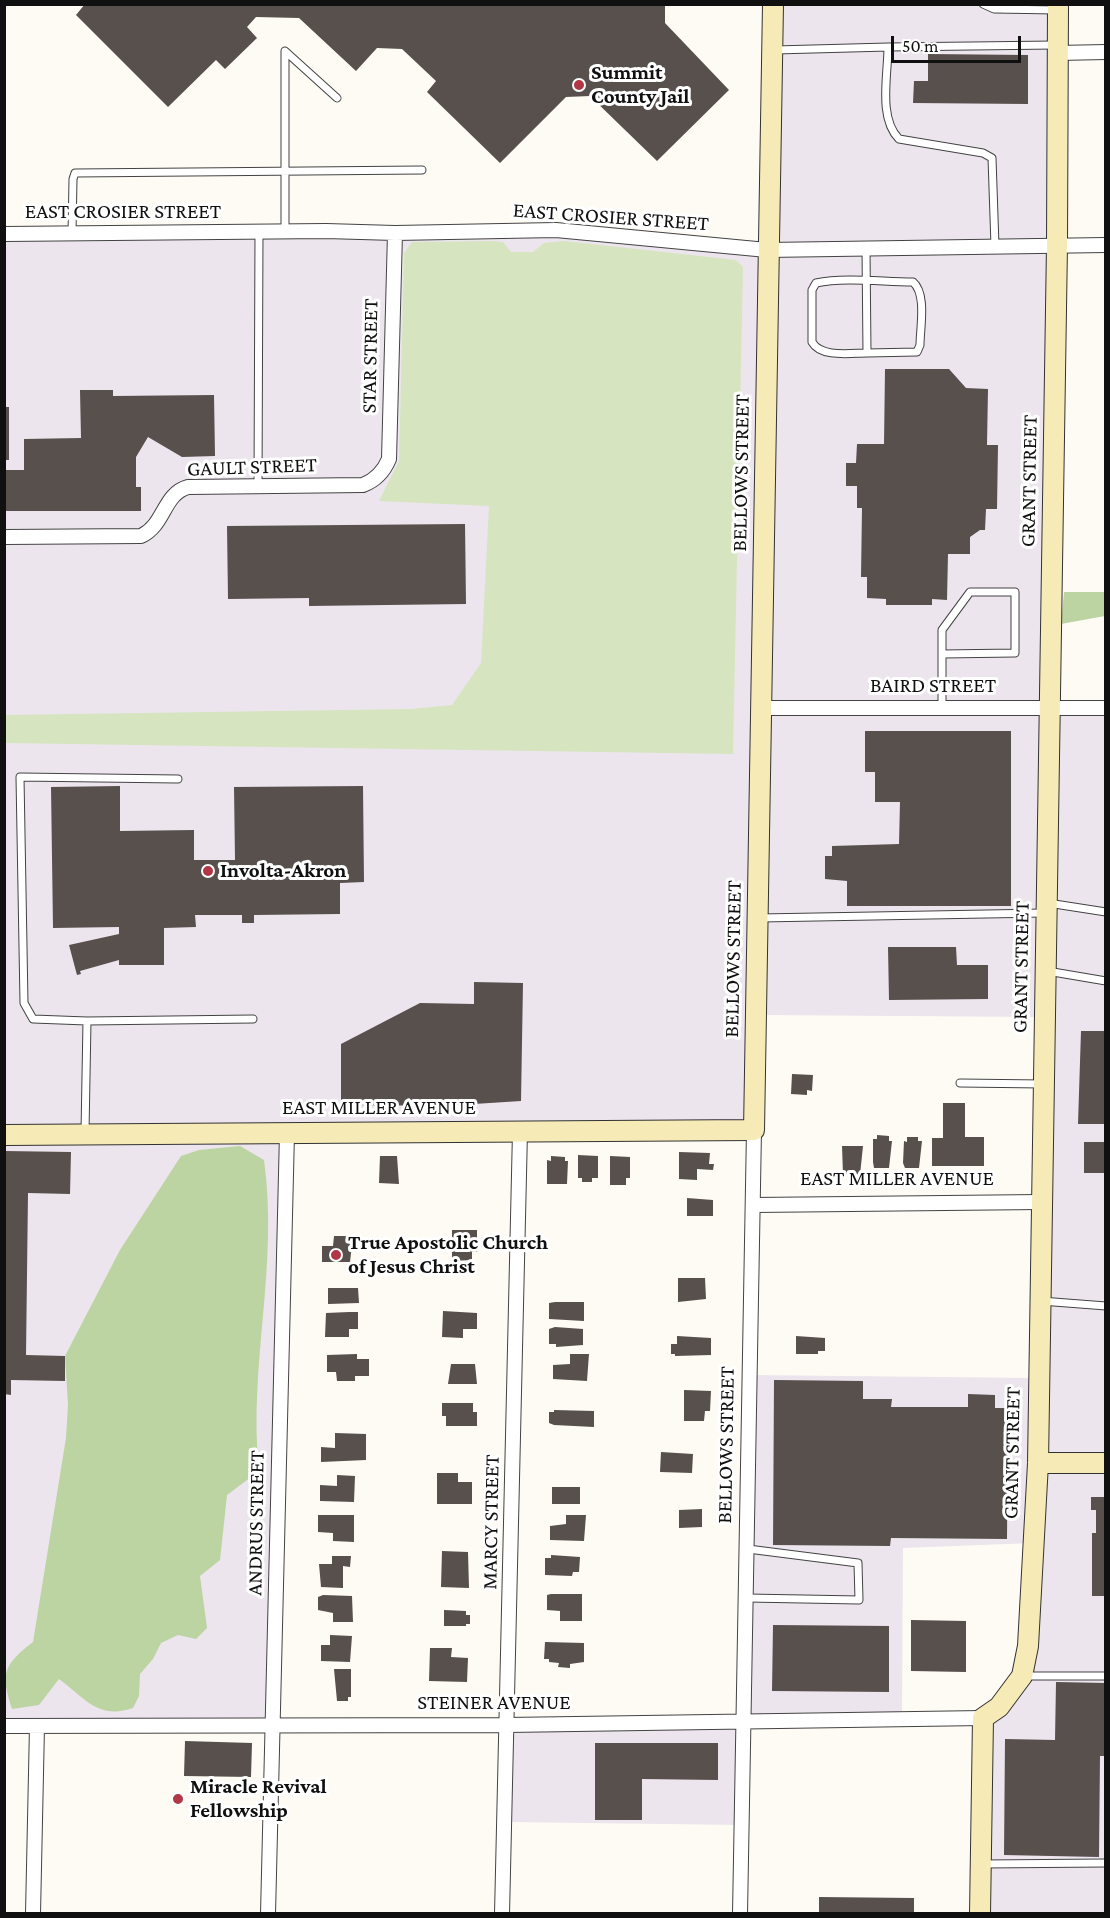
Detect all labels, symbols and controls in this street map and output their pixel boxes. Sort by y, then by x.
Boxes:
scale bar [894,24,1024,62]
text: 50 m [902,36,939,56]
place label: Summit County Jail [591,60,689,110]
marker: Summit County Jail [572,78,586,92]
street label: EAST CROSIER STREET [512,198,710,236]
street label: EAST CROSIER STREET [25,199,221,225]
street label: STAR STREET [356,298,384,414]
street label: BELLOWS STREET [727,394,755,552]
street label: GRANT STREET [1015,415,1043,547]
street label: GAULT STREET [187,452,317,482]
street label: BAIRD STREET [870,673,996,699]
place label: Involta-Akron [220,858,346,884]
marker: Involta-Akron [201,864,215,878]
street label: BELLOWS STREET [719,880,747,1038]
street label: GRANT STREET [1007,901,1035,1033]
street label: EAST MILLER AVENUE [282,1095,476,1121]
street label: EAST MILLER AVENUE [800,1166,994,1192]
place label: True Apostolic Church of Jesus Christ [348,1230,548,1280]
marker: True Apostolic Church of Jesus Christ [329,1248,343,1262]
street label: BELLOWS STREET [712,1366,740,1524]
street label: GRANT STREET [998,1387,1026,1519]
street label: ANDRUS STREET [242,1450,270,1596]
street label: MARCY STREET [477,1454,505,1590]
street label: STEINER AVENUE [417,1690,571,1716]
place label: Miracle Revival Fellowship [190,1774,327,1824]
marker: Miracle Revival Fellowship [171,1792,185,1806]

